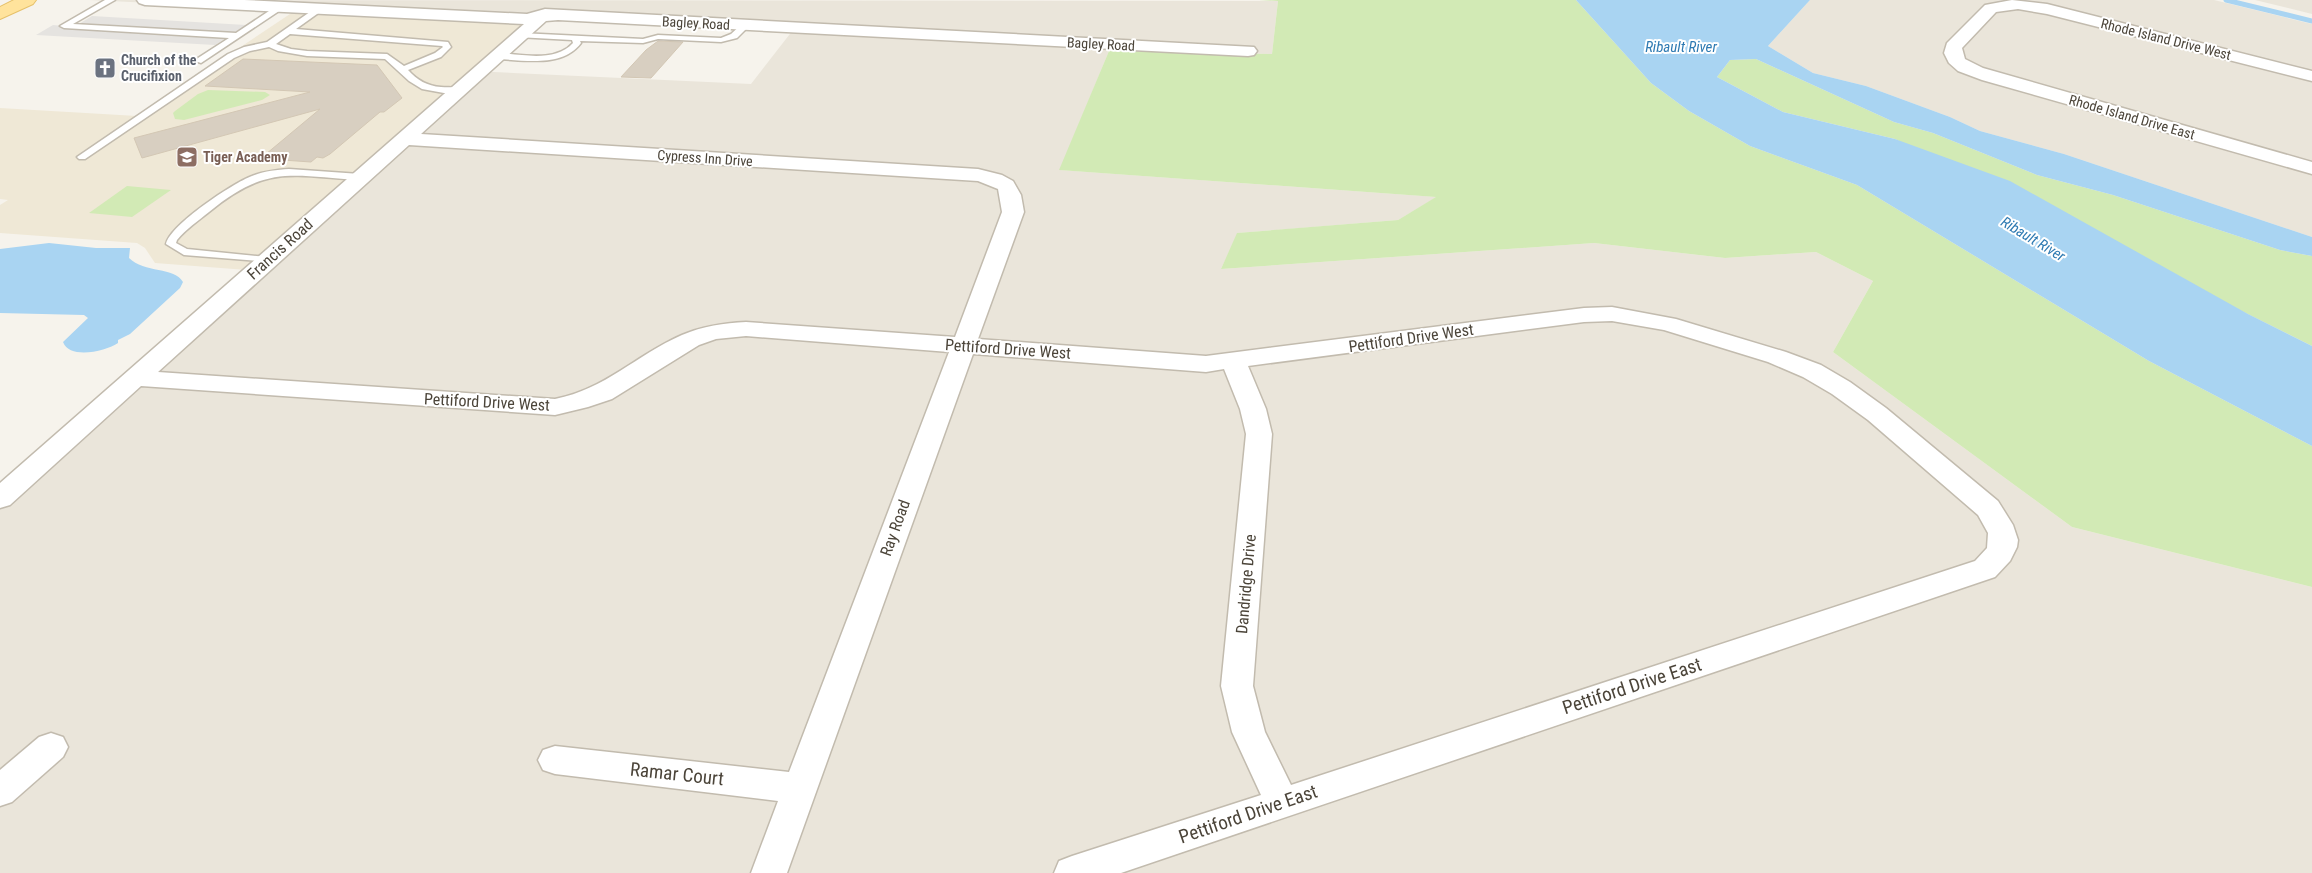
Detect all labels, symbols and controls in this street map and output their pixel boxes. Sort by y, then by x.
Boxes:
street label: Bagley Road [662,13,730,33]
street label: Rhode Island Drive West [2099,15,2233,63]
street label: Bagley Road [1067,34,1135,54]
water label: Ribault River [1645,38,1717,56]
place label: Church of the Crucifixion [121,52,197,84]
church icon: Church of the Crucifixion [93,56,117,80]
street label: Rhode Island Drive East [2067,91,2197,143]
school or university icon: Tiger Academy [175,145,199,169]
street label: Cypress Inn Drive [657,147,754,169]
place label: Tiger Academy [203,149,288,165]
water label: Ribault River [1998,213,2069,265]
street label: Francis Road [243,215,317,283]
street label: Pettiford Drive West [1347,320,1475,356]
street label: Pettiford Drive West [945,335,1072,363]
street label: Pettiford Drive West [424,389,551,415]
street label: Ray Road [876,497,914,559]
street label: Dandridge Drive [1232,533,1260,635]
street label: Pettiford Drive East [1560,653,1704,719]
street label: Ramar Court [629,758,725,790]
street label: Pettiford Drive East [1176,780,1320,848]

